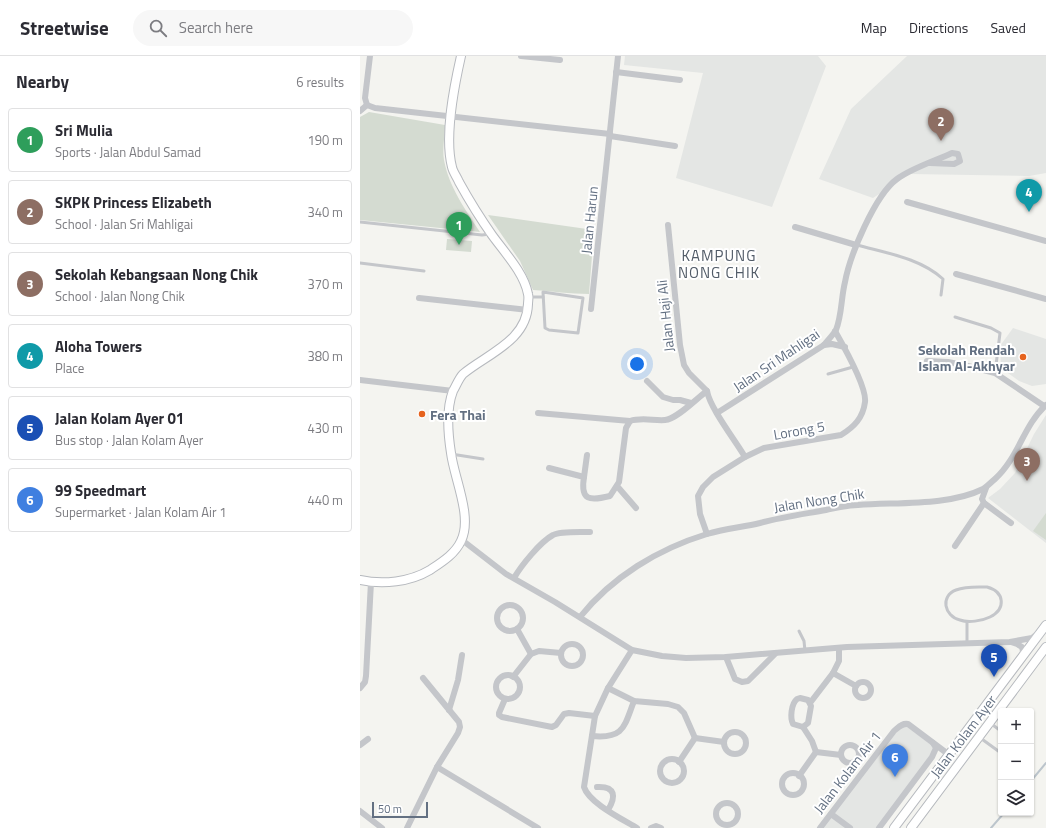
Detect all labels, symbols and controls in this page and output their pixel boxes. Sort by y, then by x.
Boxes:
search box [133,10,413,46]
text: Streetwise [20,13,109,42]
text: Search here [179,16,253,39]
icon: search [147,17,169,39]
text: Map [861,17,887,38]
text: Directions [909,17,968,38]
text: Saved [990,17,1026,38]
text: Nearby [16,69,69,95]
text: 6 results [296,72,344,92]
pin: 2 [928,108,954,141]
text: Sri Mulia [55,119,113,142]
text: 1 [26,130,34,150]
text: 190 m [307,130,343,150]
text: Sports · Jalan Abdul Samad [55,142,201,162]
pin: 4 [1016,179,1042,212]
street label: Jalan Harun [575,185,603,255]
text: SKPK Princess Elizabeth [55,191,212,214]
text: 2 [26,202,34,222]
text: 340 m [307,202,343,222]
pin: 1 [446,212,472,245]
text: School · Jalan Sri Mahligai [55,214,193,234]
district label: KAMPUNG NONG CHIK [678,244,760,284]
text: Sekolah Kebangsaan Nong Chik [55,263,258,286]
text: 3 [26,274,34,294]
text: 370 m [307,274,343,294]
street label: Jalan Haji Ali [651,279,679,353]
text: School · Jalan Nong Chik [55,286,185,306]
street label: Jalan Sri Mahligai [729,323,823,397]
text: Aloha Towers [55,335,142,358]
place label: Sekolah Rendah Islam Al-Akhyar [918,339,1015,376]
text: 4 [26,346,34,366]
text: 380 m [307,346,343,366]
marker: Sekolah Rendah Islam Al-Akhyar [1018,352,1028,362]
your location [627,354,647,374]
text: Place [55,358,84,378]
place label: Fera Thai [430,404,486,425]
text: Jalan Kolam Ayer 01 [55,407,184,430]
marker: Fera Thai [417,409,427,419]
street label: Lorong 5 [772,415,826,445]
text: 5 [26,418,34,438]
text: 430 m [307,418,343,438]
text: Bus stop · Jalan Kolam Ayer [55,430,203,450]
pin: 3 [1014,448,1040,481]
text: 99 Speedmart [55,479,146,502]
street label: Jalan Nong Chik [772,482,866,518]
text: 6 [26,490,34,510]
text: 440 m [307,490,343,510]
text: Supermarket · Jalan Kolam Air 1 [55,502,227,522]
pin: 5 [981,644,1007,677]
street label: Jalan Kolam Ayer [925,690,1001,782]
map controls [998,708,1034,816]
button: + [998,708,1034,744]
street label: Jalan Kolam Air 1 [808,726,886,818]
pin: 6 [882,744,908,777]
button: − [998,744,1034,780]
button: layers [998,780,1034,816]
scale bar [372,800,428,819]
text: 50 m [378,801,402,817]

